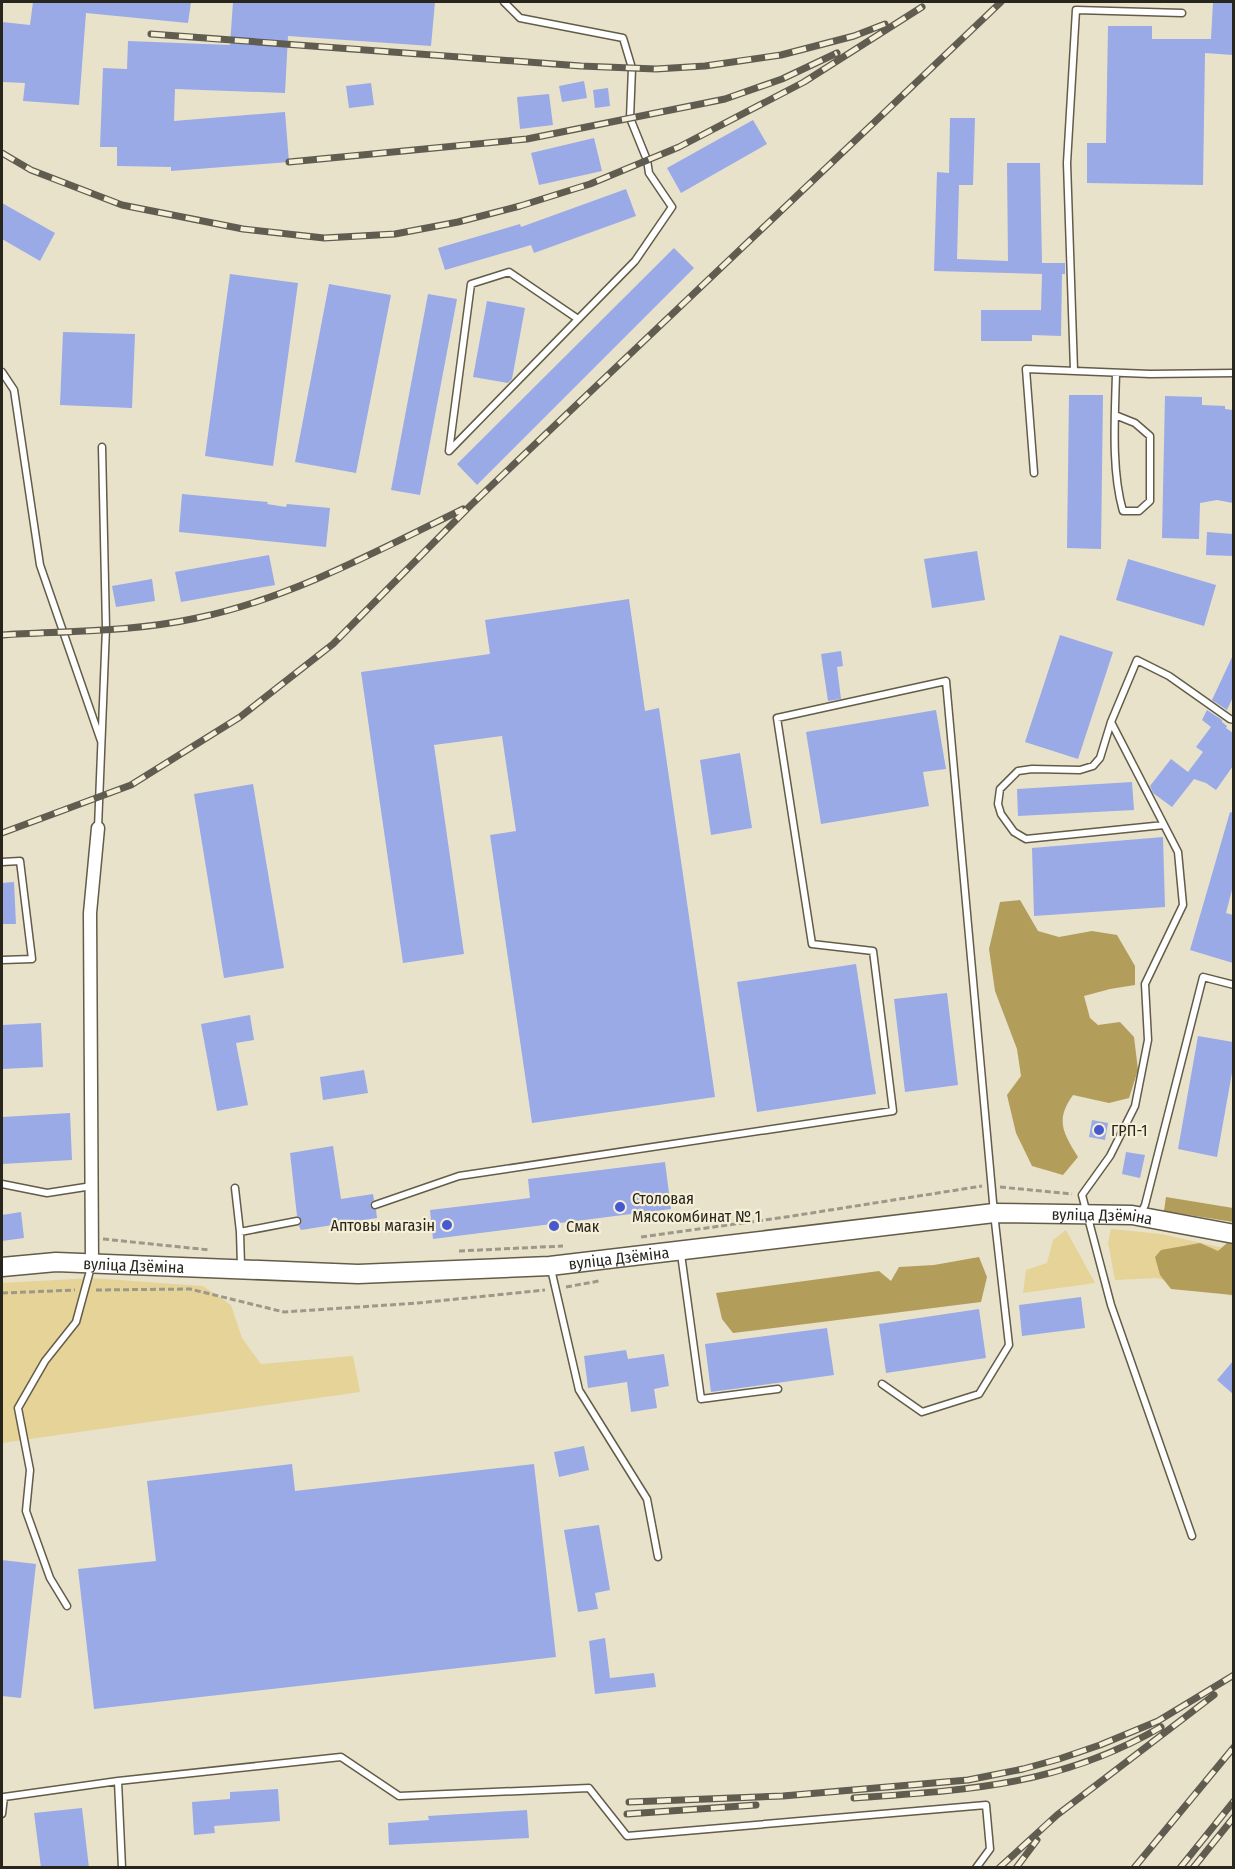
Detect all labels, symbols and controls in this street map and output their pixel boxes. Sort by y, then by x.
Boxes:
place label: ГРП-1 [1111,1121,1147,1140]
marker: ГРП-1 [1092,1123,1106,1137]
place label: Столовая Мясокомбинат № 1 [632,1189,761,1226]
marker: Столовая Мясокомбинат № 1 [613,1200,627,1214]
street label: вуліца Дзёміна [1051,1204,1154,1228]
place label: Аптовы магазін [330,1216,435,1235]
place label: Смак [566,1217,600,1236]
marker: Аптовы магазін [440,1218,454,1232]
marker: Смак [547,1219,561,1233]
street label: вуліца Дзёміна [568,1242,670,1273]
street label: вуліца Дзёміна [83,1254,185,1277]

